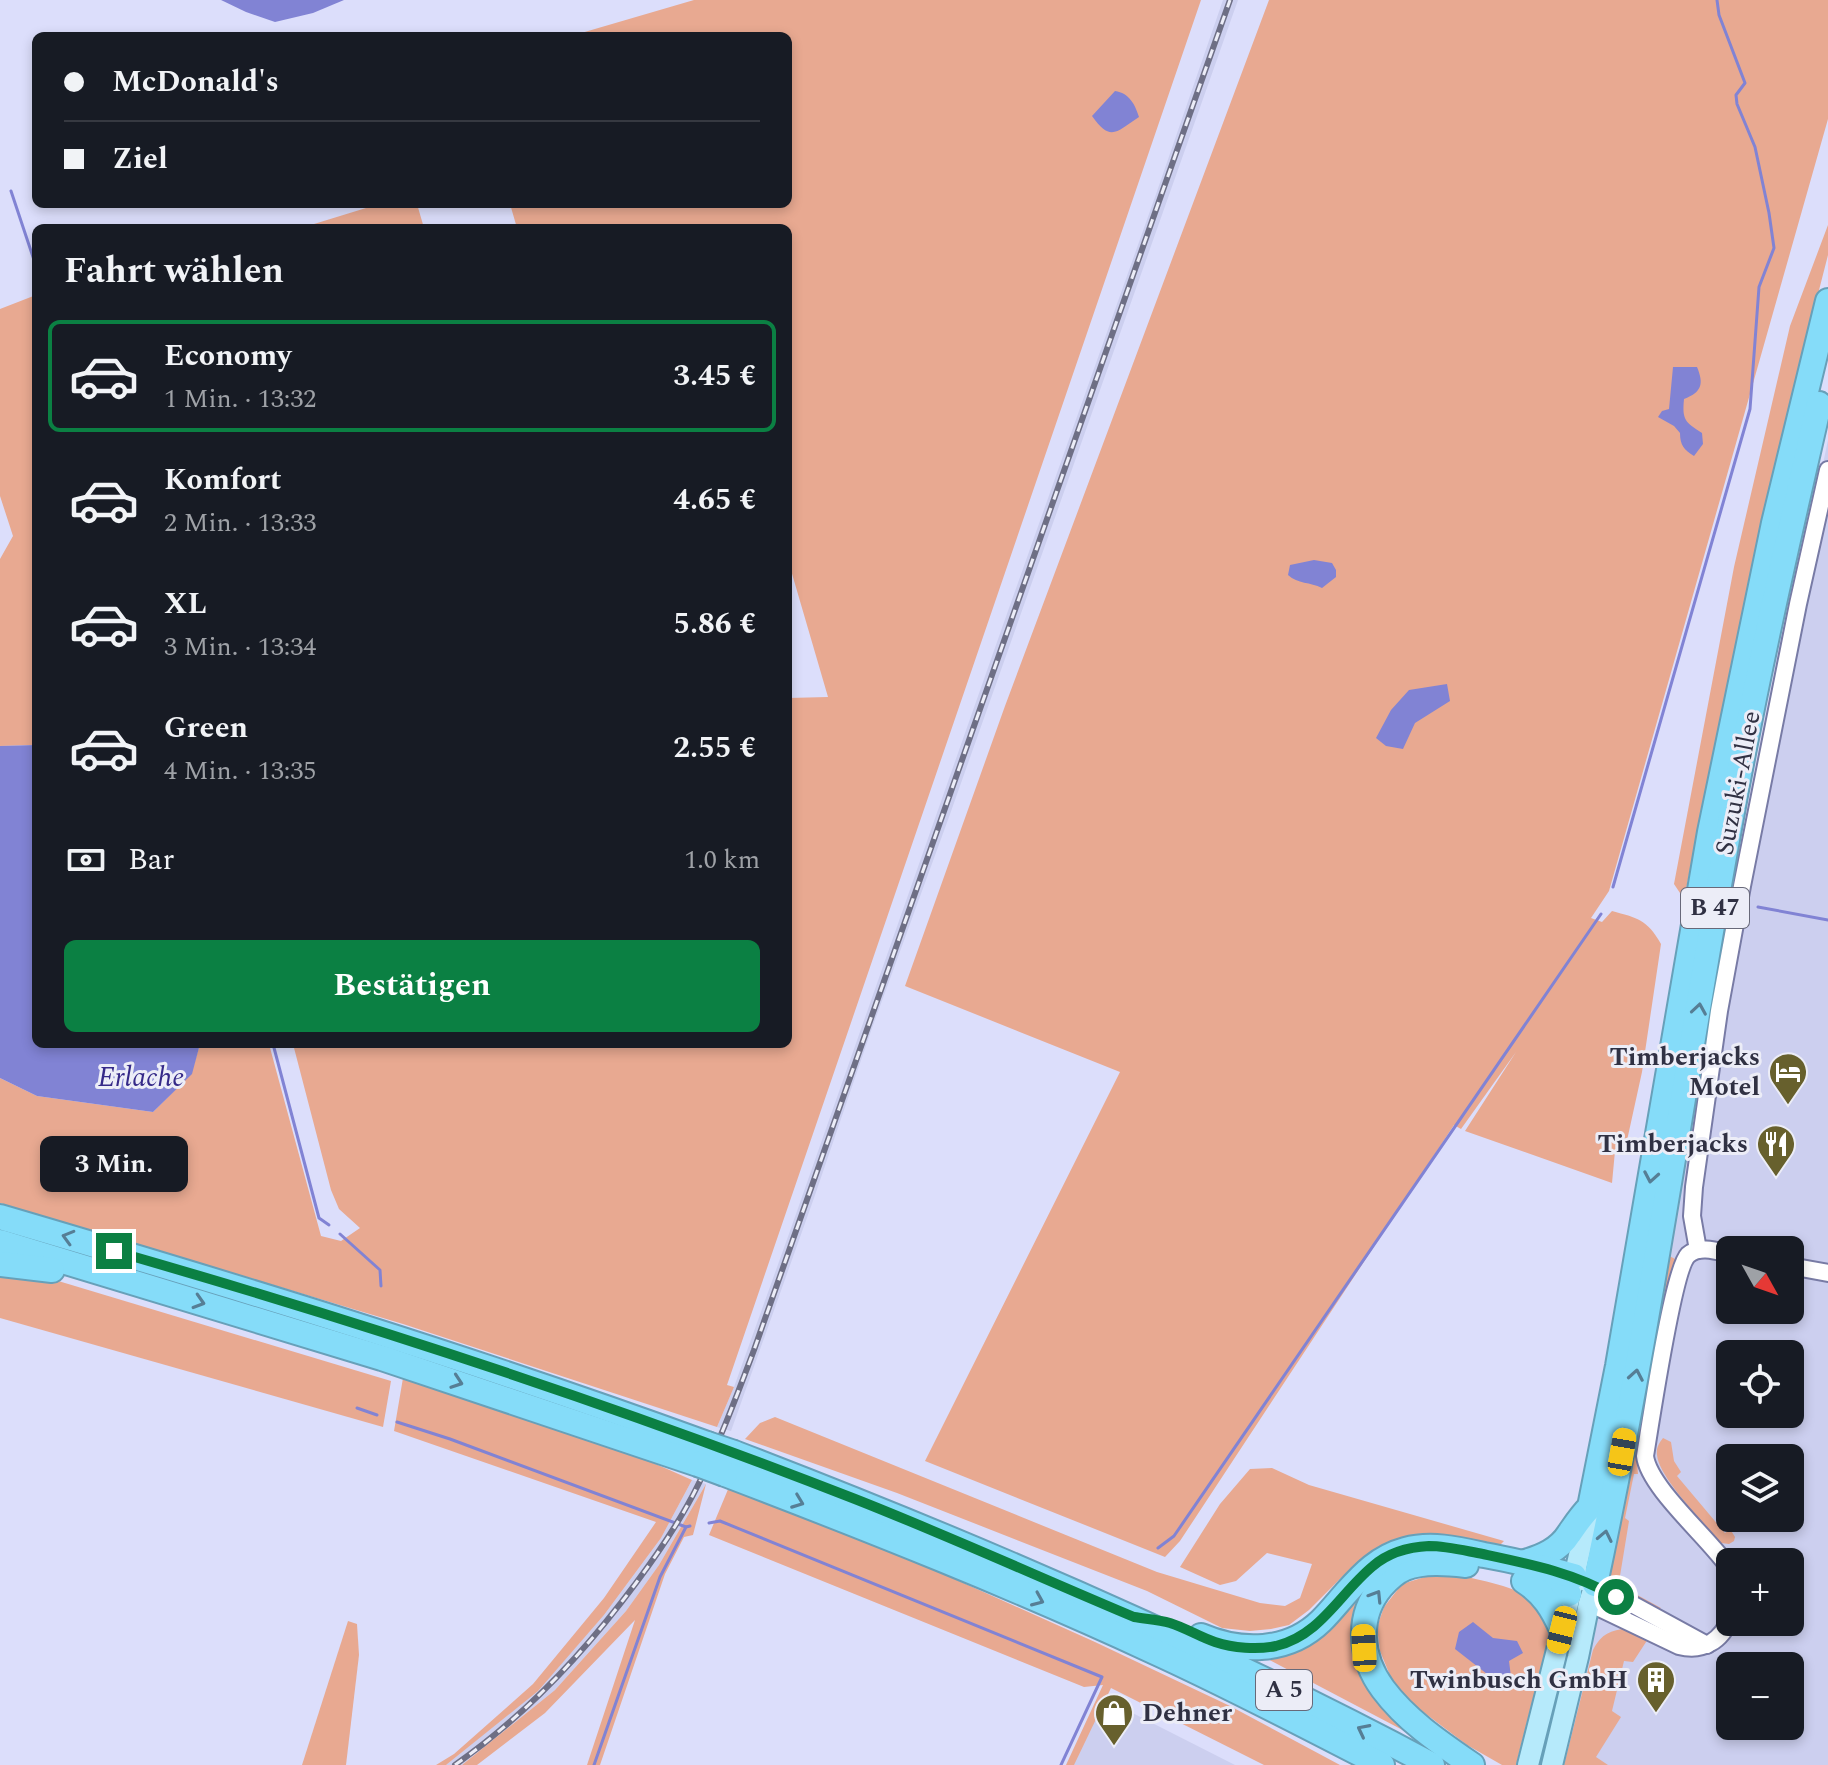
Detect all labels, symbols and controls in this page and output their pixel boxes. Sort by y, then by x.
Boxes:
text: McDonald's [112,59,279,105]
text: Ziel [112,136,168,182]
text: Fahrt wählen [64,244,284,299]
text: Economy [164,333,291,379]
icon: car [68,340,140,412]
text: 3.45 € [673,353,756,399]
text: 1 Min. · 13:32 [164,379,316,419]
text: Komfort [164,457,282,503]
icon: car [68,464,140,536]
text: 4.65 € [673,477,756,523]
text: 2 Min. · 13:33 [164,503,316,543]
text: XL [164,581,207,627]
icon: car [68,588,140,660]
text: 5.86 € [673,601,756,647]
text: 3 Min. · 13:34 [164,627,316,667]
text: Green [164,705,248,751]
street label: Suzuki-Allee [1704,707,1772,859]
icon: car [68,712,140,784]
text: 2.55 € [673,725,756,771]
text: 4 Min. · 13:35 [164,751,316,791]
text: Bar [128,837,174,883]
icon: cash [64,838,108,882]
text: 1.0 km [684,840,760,880]
road number: B 47 [1681,888,1749,928]
button: Bestätigen [64,940,760,1032]
one-way arrow [1689,1002,1706,1016]
place label: Timberjacks Motel [1609,1037,1760,1107]
hotel icon: Timberjacks Motel [1767,1051,1809,1106]
water label: Erlache [98,1056,184,1099]
restaurant icon: Timberjacks [1755,1123,1797,1178]
place label: Timberjacks [1597,1124,1748,1164]
callout: 3 Min. [40,1135,188,1191]
text: 3 Min. [75,1144,153,1184]
one-way arrow [1644,1171,1661,1184]
one-way arrow [61,1230,75,1246]
route end [96,1233,132,1269]
north arrow [1716,1236,1804,1324]
map controls [1716,1236,1804,1740]
one-way arrow [192,1293,205,1309]
button: locate [1716,1340,1804,1428]
one-way arrow [1626,1369,1643,1382]
one-way arrow [449,1372,463,1388]
car [1606,1426,1638,1478]
button: layers [1716,1444,1804,1532]
one-way arrow [790,1492,804,1509]
one-way arrow [1596,1530,1613,1544]
button: + [1716,1548,1804,1636]
route start [1598,1579,1634,1615]
one-way arrow [1030,1590,1045,1606]
one-way arrow [1366,1590,1381,1605]
car [1545,1604,1579,1656]
car [1351,1623,1377,1673]
button: − [1716,1652,1804,1740]
building icon: Twinbusch GmbH [1635,1659,1677,1714]
place label: Twinbusch GmbH [1410,1660,1628,1700]
road number: A 5 [1256,1670,1312,1710]
shop icon: Dehner [1093,1692,1135,1747]
place label: Dehner [1142,1693,1233,1733]
one-way arrow [1356,1724,1371,1739]

